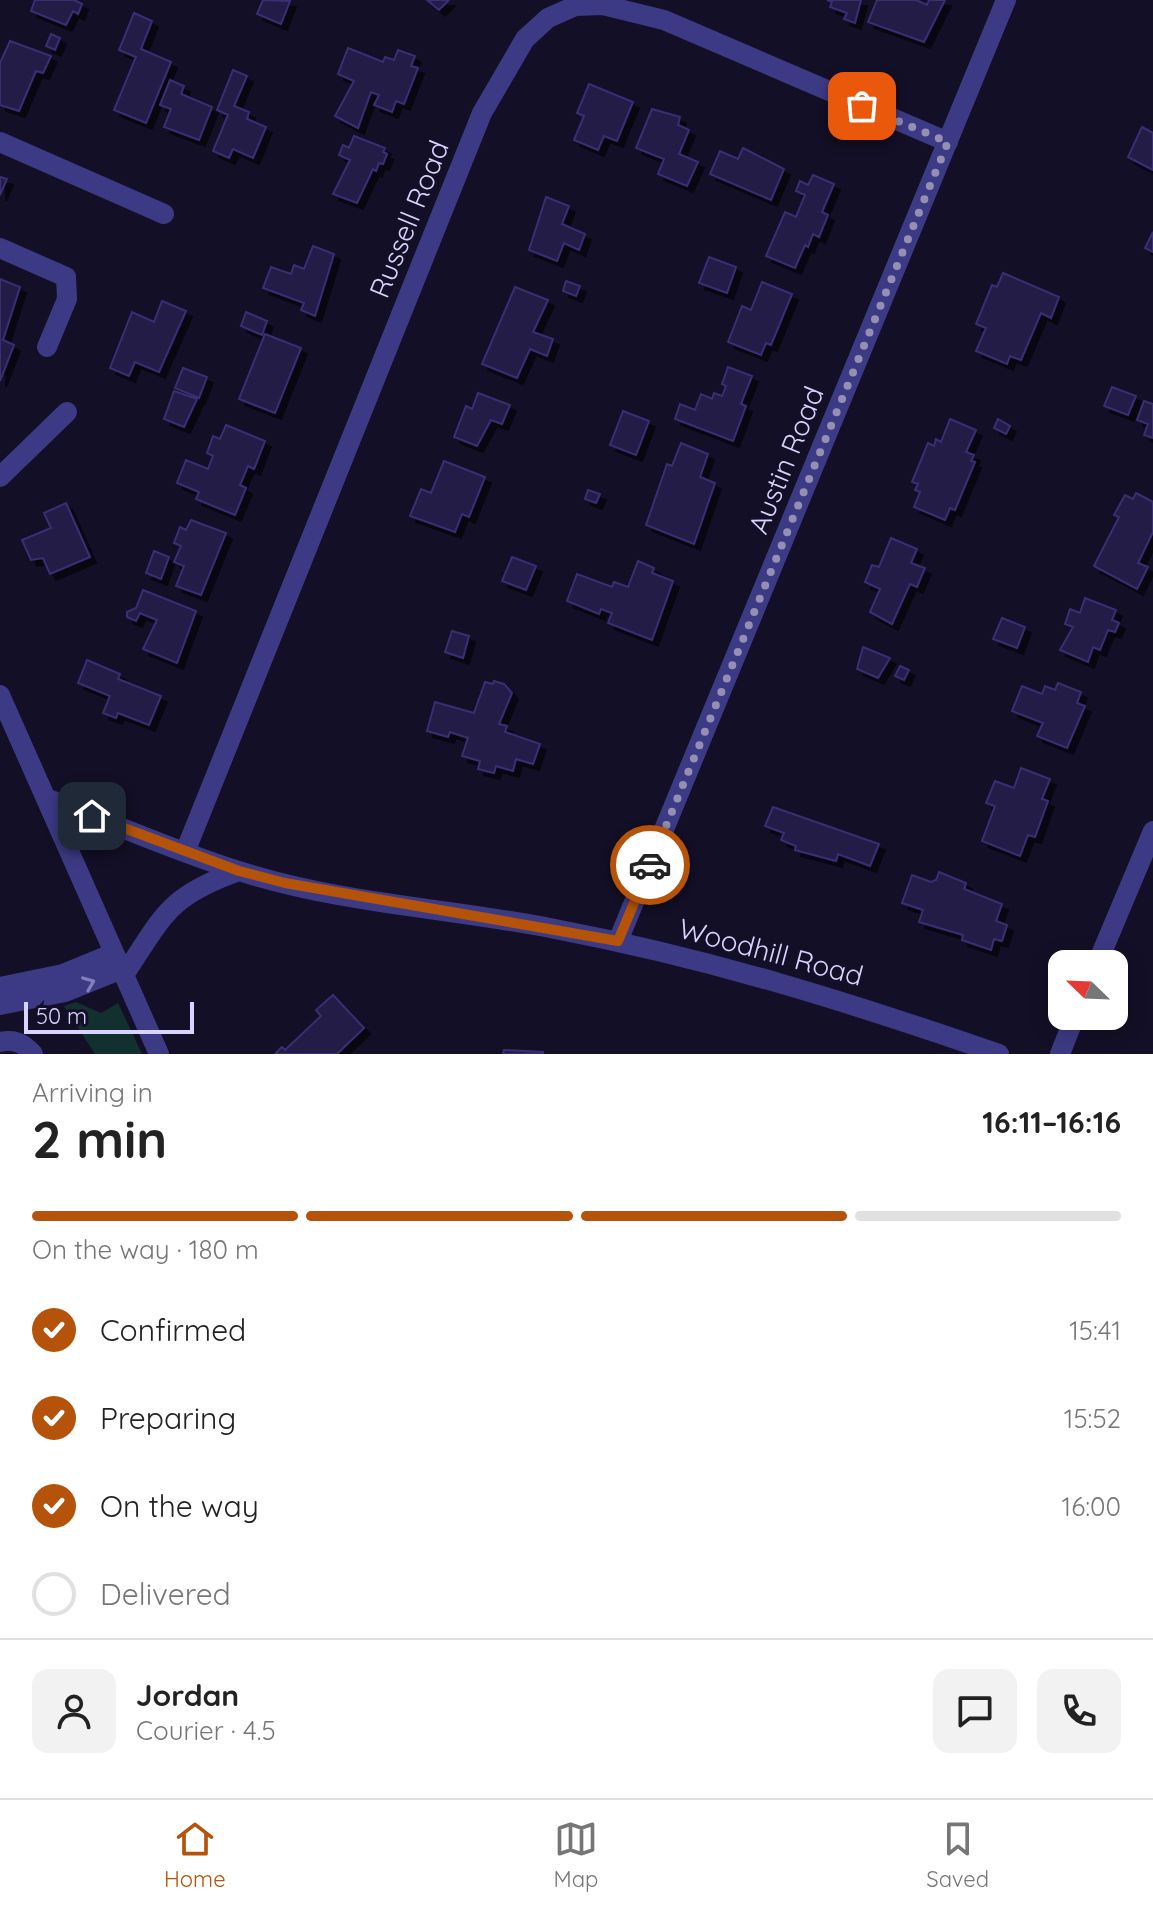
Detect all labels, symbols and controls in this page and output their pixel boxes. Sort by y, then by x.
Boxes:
pin [828,72,896,140]
icon: bag [840,84,884,128]
street label: Russell Road [361,135,456,303]
street label: Austin Road [740,381,831,539]
pin [58,782,126,850]
icon: home [70,794,114,838]
courier [610,825,690,905]
icon: car [628,843,672,887]
street label: Woodhill Road [675,910,867,993]
north arrow [1048,950,1128,1030]
map controls [1048,950,1128,1030]
one-way arrow [81,976,95,993]
scale bar [24,998,194,1034]
text: 50 m [36,1002,87,1030]
text: Arriving in [32,1076,153,1109]
text: 16:11–16:16 [982,1103,1121,1141]
text: 2 min [32,1106,167,1171]
text: On the way · 180 m [32,1233,259,1266]
icon: check [32,1308,76,1352]
text: Confirmed [100,1311,246,1349]
text: 15:41 [1069,1314,1121,1347]
icon: check [32,1396,76,1440]
text: Preparing [100,1399,236,1437]
text: 15:52 [1064,1402,1121,1435]
icon: check [32,1484,76,1528]
text: On the way [100,1487,259,1525]
text: 16:00 [1062,1490,1121,1523]
text: Delivered [100,1575,231,1613]
button: person [32,1669,116,1753]
button: chat [933,1669,1017,1753]
button: phone [1037,1669,1121,1753]
text: Jordan [136,1676,239,1714]
text: Courier · 4.5 [136,1714,276,1747]
tab: Home [164,1817,226,1893]
tab: Map [554,1817,598,1893]
tab: Saved [926,1817,989,1893]

